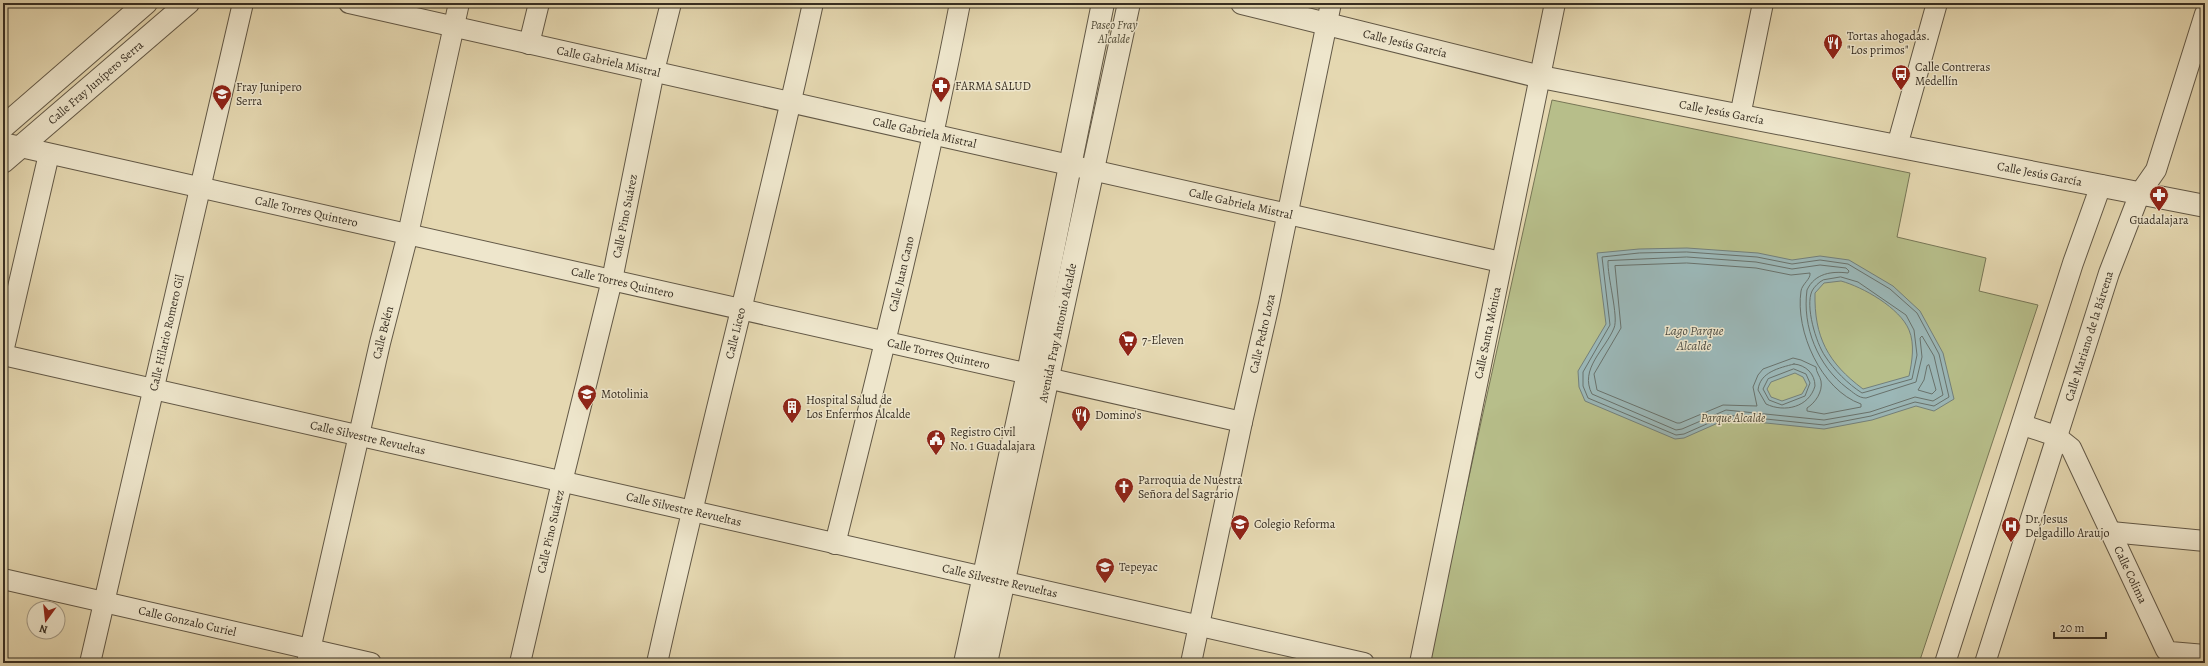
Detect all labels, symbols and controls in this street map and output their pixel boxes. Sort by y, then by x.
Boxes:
park label: Paseo Fray Alcalde [1090,17,1138,47]
street label: Calle Jesús García [1361,25,1449,62]
place label: Tortas ahogadas. "Los primos" [1847,28,1930,58]
restaurant icon: Tortas ahogadas. "Los primos" [1822,32,1844,60]
street label: Calle Fray Junípero Serra [44,37,147,128]
street label: Calle Gabriela Mistral [555,42,662,81]
place label: Calle Contreras Medellín [1915,59,1990,89]
bus stop icon: Calle Contreras Medellín [1890,63,1912,91]
pharmacy icon: FARMA SALUD [930,75,952,103]
place label: FARMA SALUD [955,78,1031,94]
place label: Fray Junipero Serra [236,79,302,109]
school or university icon: Fray Junipero Serra [211,83,233,111]
street label: Calle Jesús García [1678,96,1766,128]
street label: Calle Gabriela Mistral [871,113,978,152]
street label: Calle Jesús García [1996,158,2084,190]
street label: Calle Pino Suárez [609,173,641,260]
street label: Calle Gabriela Mistral [1187,184,1294,223]
pharmacy icon: Guadalajara [2148,184,2170,212]
street label: Calle Torres Quintero [253,192,359,231]
place label: Guadalajara [2129,212,2189,228]
street label: Calle Juan Cano [885,235,918,313]
street label: Avenida Fray Antonio Alcalde [1035,262,1080,405]
street label: Calle Torres Quintero [570,263,675,302]
street label: Calle Mariano de la Bárcena [2061,269,2117,403]
street label: Calle Hilario Romero Gil [145,273,188,393]
street label: Calle Santa Mónica [1470,285,1505,380]
street label: Calle Pedro Loza [1245,292,1279,375]
street label: Calle Belén [369,304,397,361]
street label: Calle Liceo [721,306,749,361]
water label: Lago Parque Alcalde [1665,322,1724,354]
supermarket icon: 7-Eleven [1117,329,1139,357]
place label: 7-Eleven [1142,332,1184,348]
street label: Calle Torres Quintero [886,334,992,373]
school or university icon: Motolinia [576,383,598,411]
place label: Motolinia [601,386,649,402]
place label: Hospital Salud de Los Enfermos Alcalde [806,392,910,422]
building icon: Hospital Salud de Los Enfermos Alcalde [781,396,803,424]
restaurant icon: Domino's [1070,404,1092,432]
place label: Domino's [1095,407,1142,423]
park label: Parque Alcalde [1701,410,1766,426]
street label: Calle Silvestre Revueltas [309,417,427,458]
place label: Registro Civil No. 1 Guadalajara [950,424,1036,454]
public building icon: Registro Civil No. 1 Guadalajara [925,428,947,456]
place label: Parroquia de Nuestra Señora del Sagrario [1138,472,1243,502]
church icon: Parroquia de Nuestra Señora del Sagrario [1113,476,1135,504]
street label: Calle Pino Suárez [533,488,568,575]
street label: Calle Silvestre Revueltas [625,488,743,530]
place label: Dr. Jesus Delgadillo Araujo [2025,511,2110,541]
school or university icon: Colegio Reforma [1229,513,1251,541]
hospital icon: Dr. Jesus Delgadillo Araujo [2000,515,2022,543]
place label: Colegio Reforma [1254,516,1336,532]
street label: Calle Colima [2110,543,2151,606]
school or university icon: Tepeyac [1094,556,1116,584]
place label: Tepeyac [1119,559,1158,575]
street label: Calle Silvestre Revueltas [941,560,1059,601]
north arrow [26,600,66,640]
street label: Calle Gonzalo Curiel [137,602,238,640]
scale bar [2054,614,2106,640]
text: 20 m [2060,620,2084,636]
text: N [38,621,49,637]

